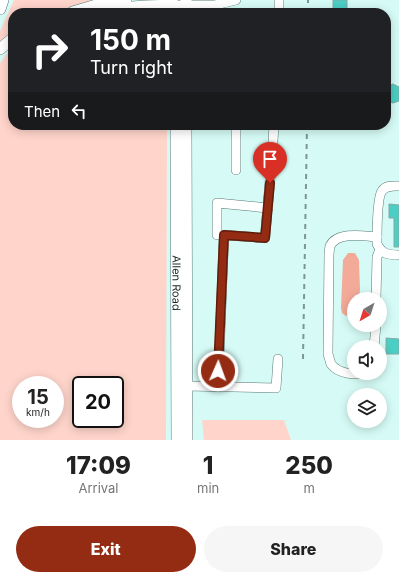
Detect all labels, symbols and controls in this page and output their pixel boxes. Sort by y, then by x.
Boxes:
text: 150 m [90,23,171,57]
icon: right [24,24,76,76]
text: Turn right [90,57,173,78]
icon: left [68,100,90,122]
text: Then [24,102,60,121]
pin [253,142,287,183]
icon: arrive [259,148,281,170]
street label: Allen Road [169,255,184,311]
north arrow [347,292,387,332]
map controls [347,292,387,428]
button: sound [347,340,387,380]
position arrow [197,350,239,392]
speed limit sign: 20 [72,376,124,428]
text: 15 [27,385,49,409]
button: layers [347,388,387,428]
text: km/h [26,406,50,418]
text: 17:09 [66,451,131,480]
text: 1 [203,451,213,480]
text: 250 [285,451,333,480]
text: Arrival [79,480,119,496]
text: min [197,480,219,496]
text: m [303,480,315,496]
button: Exit [16,526,196,572]
button: Share [204,526,383,572]

